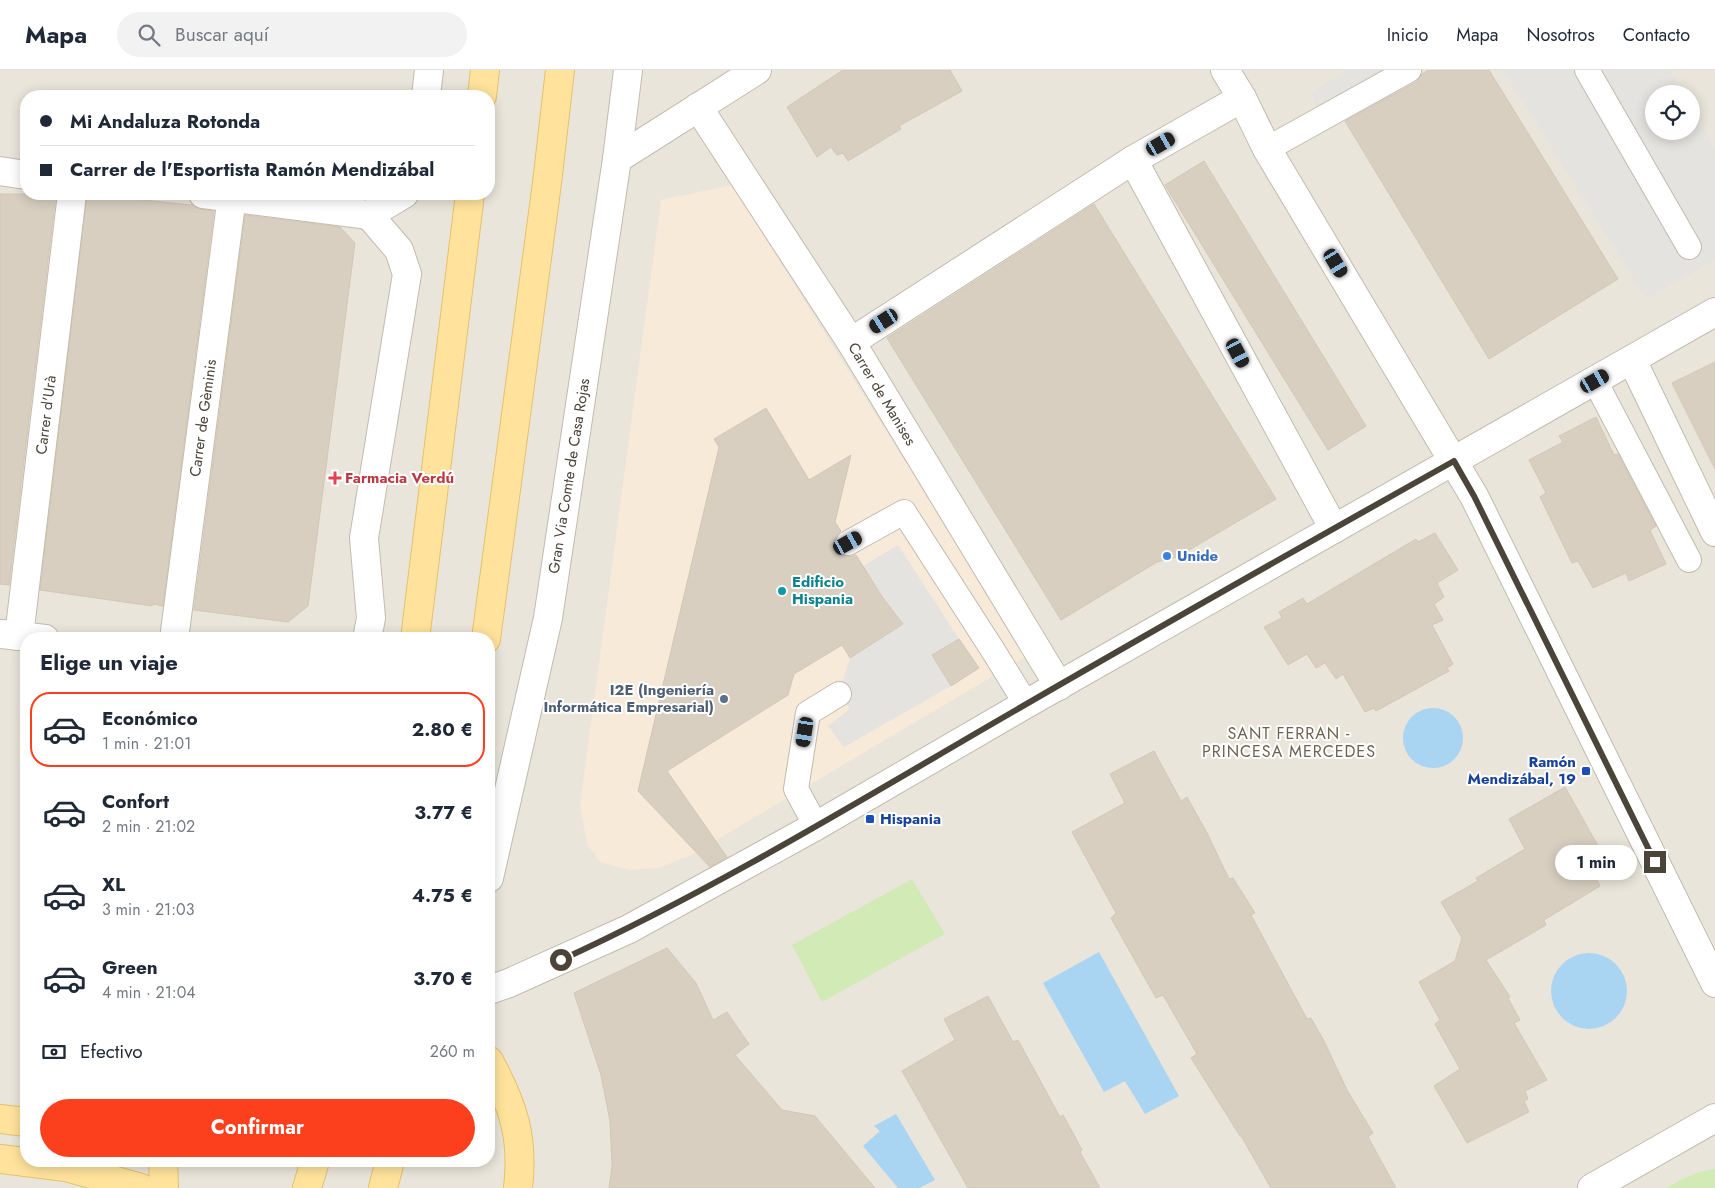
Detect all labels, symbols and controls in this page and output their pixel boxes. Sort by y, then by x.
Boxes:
search box [117,12,467,57]
text: Mapa [25,17,87,52]
icon: search [135,21,163,49]
text: Buscar aquí [175,21,269,48]
text: Inicio [1387,22,1428,48]
text: Mapa [1456,22,1498,48]
text: Nosotros [1526,22,1595,48]
text: Contacto [1623,22,1690,48]
map controls [1645,85,1700,140]
button: locate [1645,85,1700,140]
text: Mi Andaluza Rotonda [70,108,260,135]
car [1144,130,1177,158]
text: Carrer de l'Esportista Ramón Mendizábal [70,156,434,183]
car [1321,246,1350,280]
car [867,307,900,335]
car [1224,336,1251,370]
street label: Carrer de Manises [843,338,921,450]
street label: Carrer de Gèminis [184,358,222,478]
car [1578,367,1611,395]
street label: Carrer d'Urà [30,374,62,456]
street label: Gran Via Comte de Casa Rojas [543,377,595,575]
place label: Farmacia Verdú [345,467,454,489]
marker: Farmacia Verdú [329,472,341,484]
car [831,529,864,557]
place label: Unide [1177,545,1219,567]
marker: Unide [1161,550,1173,562]
place label: Edificio Hispania [792,571,853,610]
marker: Edificio Hispania [776,585,788,597]
text: Elige un viaje [40,646,178,678]
place label: I2E (Ingeniería Informática Empresarial) [543,679,714,718]
marker: I2E (Ingeniería Informática Empresarial) [718,693,730,705]
text: Económico [102,705,198,732]
icon: car [42,707,87,752]
text: 2.80 € [412,716,473,743]
car [795,716,814,748]
district label: SANT FERRAN - PRINCESA MERCEDES [1202,722,1376,763]
text: 1 min · 21:01 [102,732,191,755]
place label: Ramón Mendizábal, 19 [1468,751,1576,790]
marker: Ramón Mendizábal, 19 [1580,765,1592,777]
text: Confort [102,788,169,815]
icon: car [42,790,87,835]
text: 3.77 € [414,799,473,826]
place label: Hispania [880,808,941,830]
marker: Hispania [864,813,876,825]
text: 2 min · 21:02 [102,815,195,838]
callout: 1 min [1555,844,1638,880]
text: 1 min [1576,851,1616,874]
route end [1644,851,1666,873]
text: XL [102,871,125,898]
icon: car [42,873,87,918]
text: 4.75 € [412,882,473,909]
text: 3 min · 21:03 [102,898,194,921]
route start [550,949,572,971]
text: Green [102,954,158,981]
icon: car [42,956,87,1001]
text: 3.70 € [413,965,473,992]
text: 4 min · 21:04 [102,981,196,1004]
icon: cash [40,1038,68,1066]
text: Efectivo [80,1038,143,1065]
text: 260 m [430,1040,475,1063]
button: Confirmar [40,1099,475,1157]

